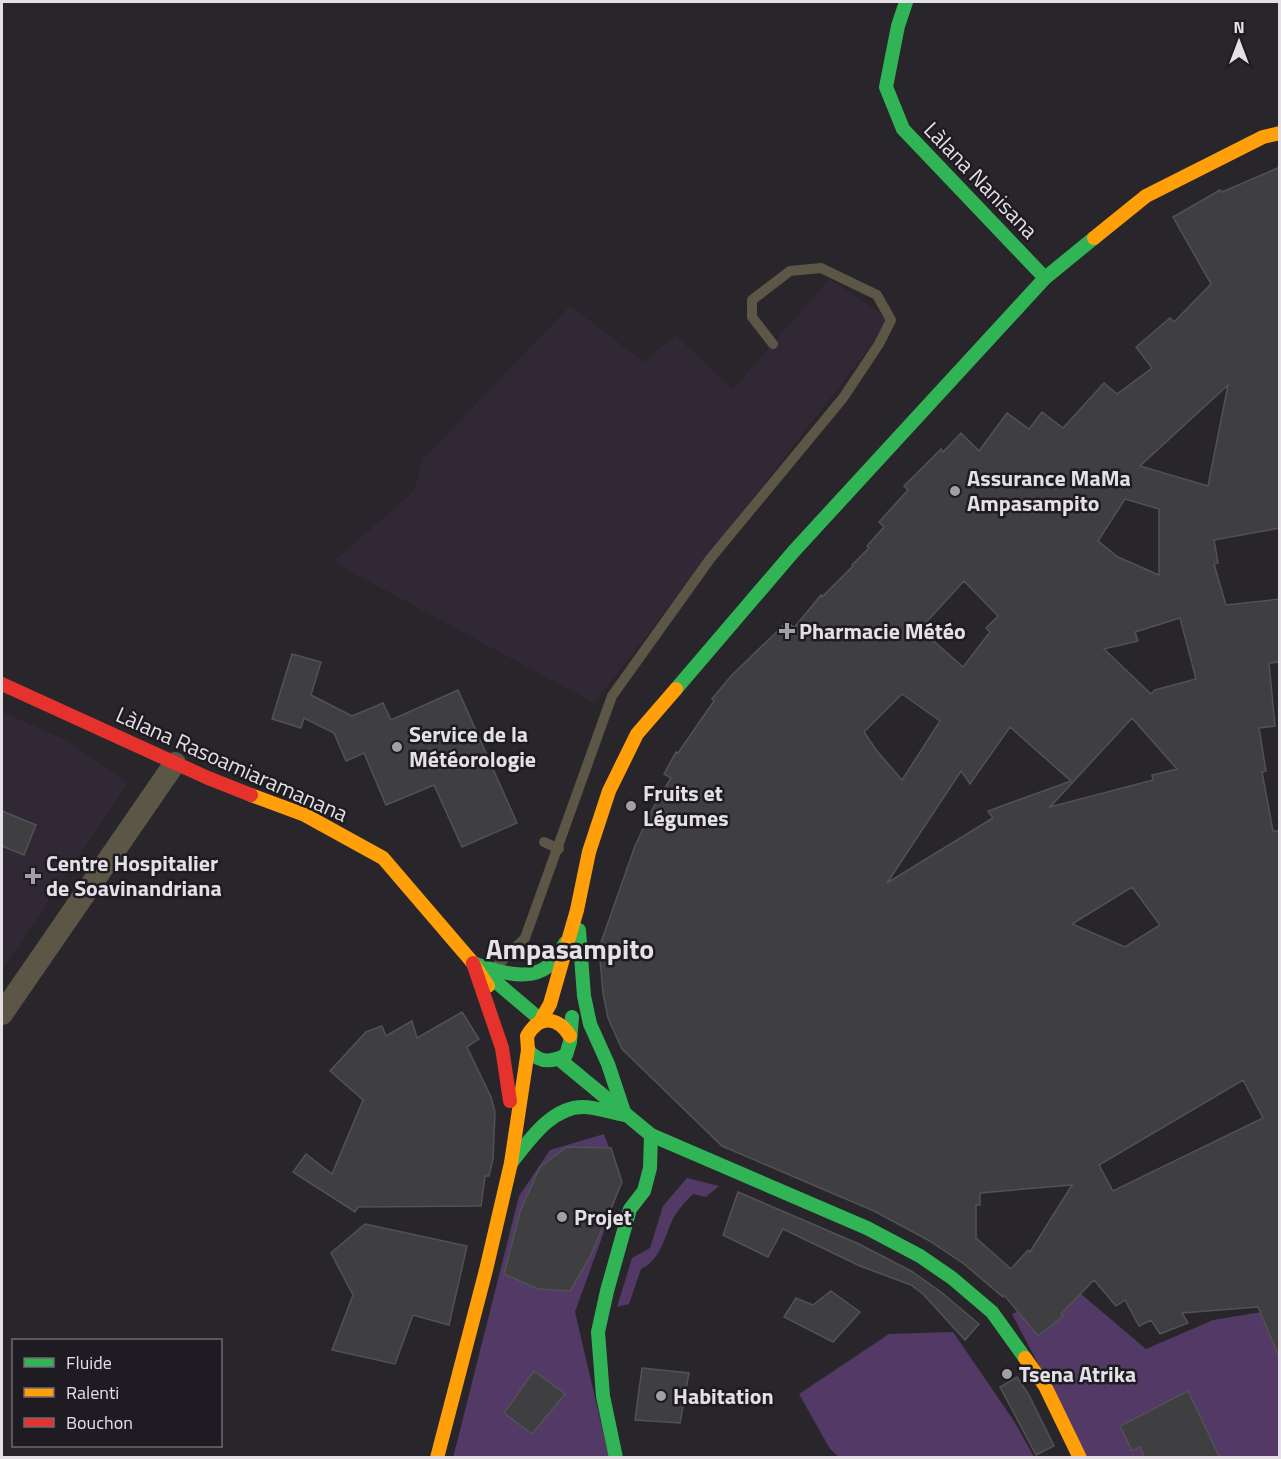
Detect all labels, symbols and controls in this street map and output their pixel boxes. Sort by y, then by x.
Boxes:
north arrow [1209,12,1269,72]
text: N [1233,15,1245,39]
street label: Làlana Nanisana [916,114,1046,246]
place label: Assurance MaMa Ampasampito [967,461,1131,520]
marker: Assurance MaMa Ampasampito [948,484,962,498]
place label: Pharmacie Météo [799,614,966,648]
marker: Pharmacie Météo [780,624,794,638]
street label: Làlana Rasoamiaramanana [111,697,353,831]
place label: Service de la Météorologie [409,717,536,776]
marker: Service de la Météorologie [390,740,404,754]
place label: Fruits et Légumes [643,776,729,835]
marker: Fruits et Légumes [624,799,638,813]
place label: Centre Hospitalier de Soavinandriana [46,846,222,905]
marker: Centre Hospitalier de Soavinandriana [24,867,42,885]
district label: Ampasampito [486,927,654,970]
place label: Projet [574,1200,632,1234]
marker: Projet [555,1210,569,1224]
legend [12,1339,222,1447]
text: Fluide [66,1349,112,1376]
place label: Tsena Atrika [1019,1357,1136,1391]
marker: Tsena Atrika [1000,1367,1014,1381]
text: Ralenti [66,1379,119,1406]
place label: Habitation [673,1379,774,1413]
marker: Habitation [654,1389,668,1403]
text: Bouchon [66,1409,133,1436]

